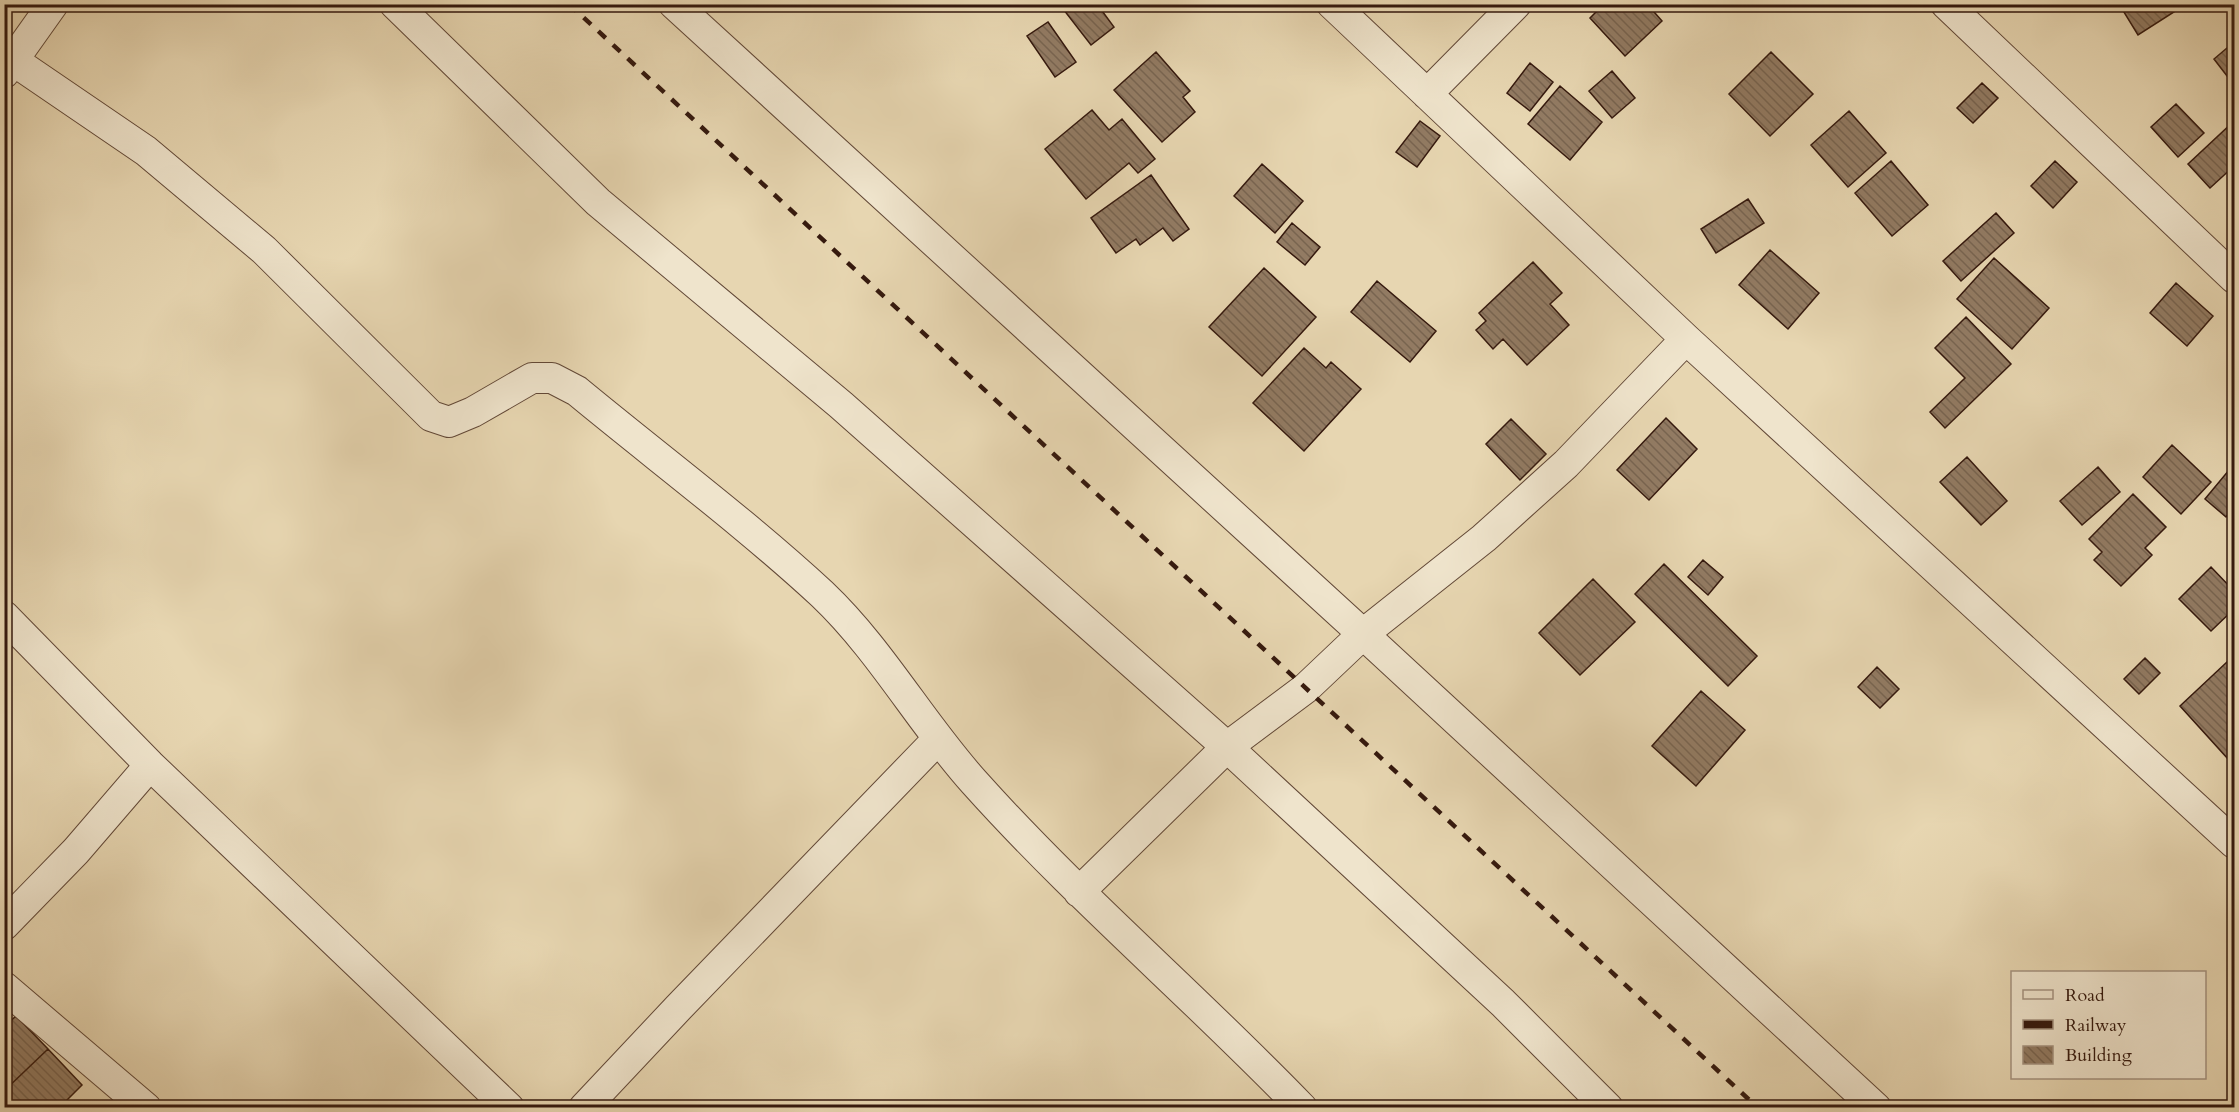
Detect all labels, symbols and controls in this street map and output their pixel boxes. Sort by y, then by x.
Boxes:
legend [2011,971,2206,1079]
text: Road [2065,983,2105,1008]
text: Railway [2065,1013,2127,1038]
text: Building [2065,1043,2133,1068]

